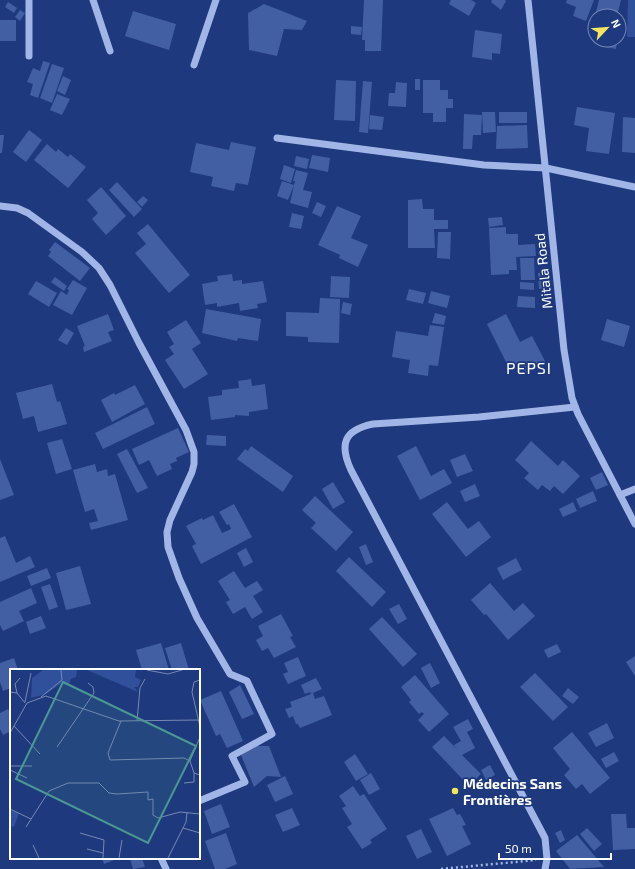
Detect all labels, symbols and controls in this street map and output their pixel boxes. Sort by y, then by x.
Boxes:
north arrow [587,8,627,48]
text: N [609,17,624,30]
street label: Mitala Road [531,232,555,310]
district label: PEPSI [506,358,552,377]
inset map [10,669,200,859]
place label: Médecins Sans Frontières [463,775,562,808]
marker: Médecins Sans Frontières [450,786,460,796]
scale bar [499,835,611,861]
text: 50 m [505,841,532,855]

